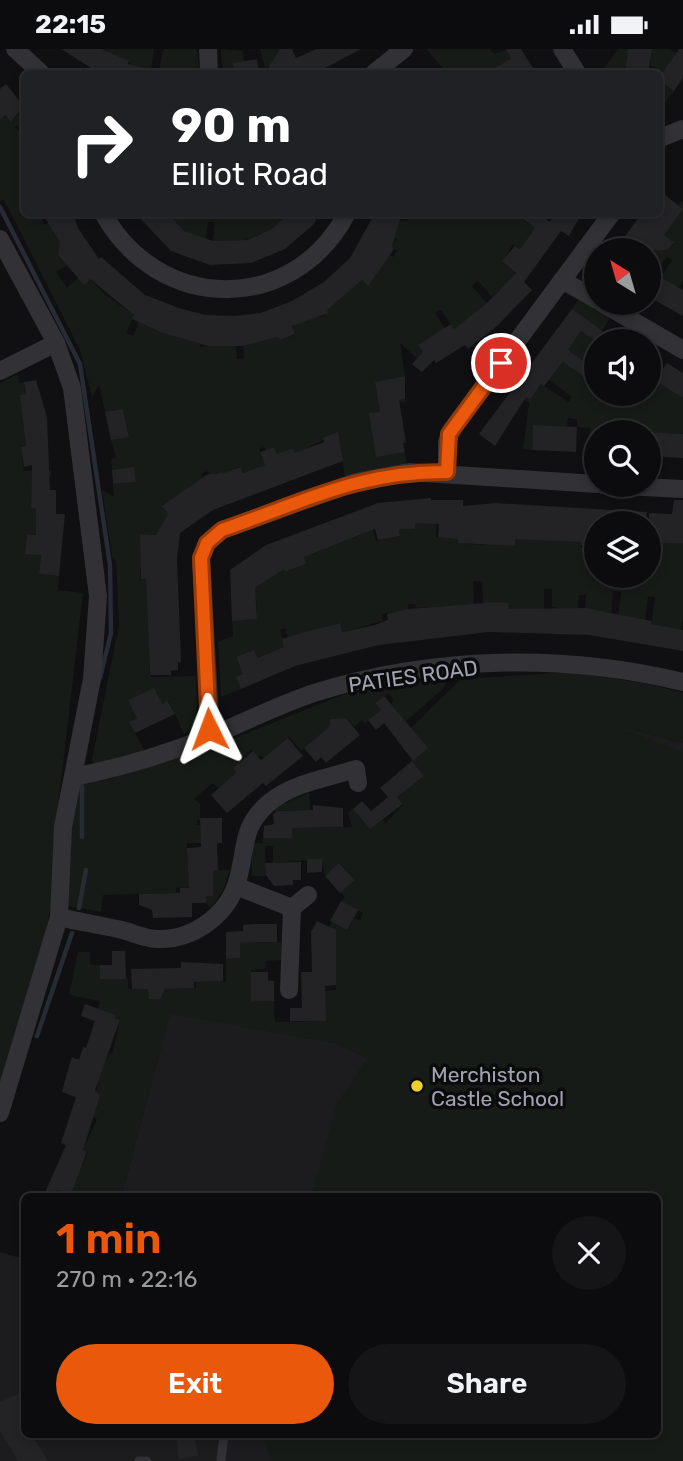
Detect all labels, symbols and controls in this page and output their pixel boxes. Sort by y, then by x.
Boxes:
text: 22:15 [35,9,106,40]
text: 90 m [171,96,291,154]
icon: right [56,98,147,189]
text: Elliot Road [171,155,328,193]
north arrow [584,238,662,315]
map controls [584,238,661,588]
button: sound [584,329,661,406]
pin [471,333,531,393]
icon: arrive [482,344,520,382]
button: search [584,420,661,497]
button: layers [584,511,661,588]
street label: PATIES ROAD [347,655,479,697]
position arrow [172,692,246,766]
place label: Merchiston Castle School [431,1062,564,1111]
marker: Merchiston Castle School [409,1078,425,1094]
text: 1 min [56,1214,162,1264]
button: close [552,1216,626,1290]
text: 270 m · 22:16 [56,1265,197,1293]
button: Exit [56,1344,334,1424]
button: Share [348,1344,626,1424]

